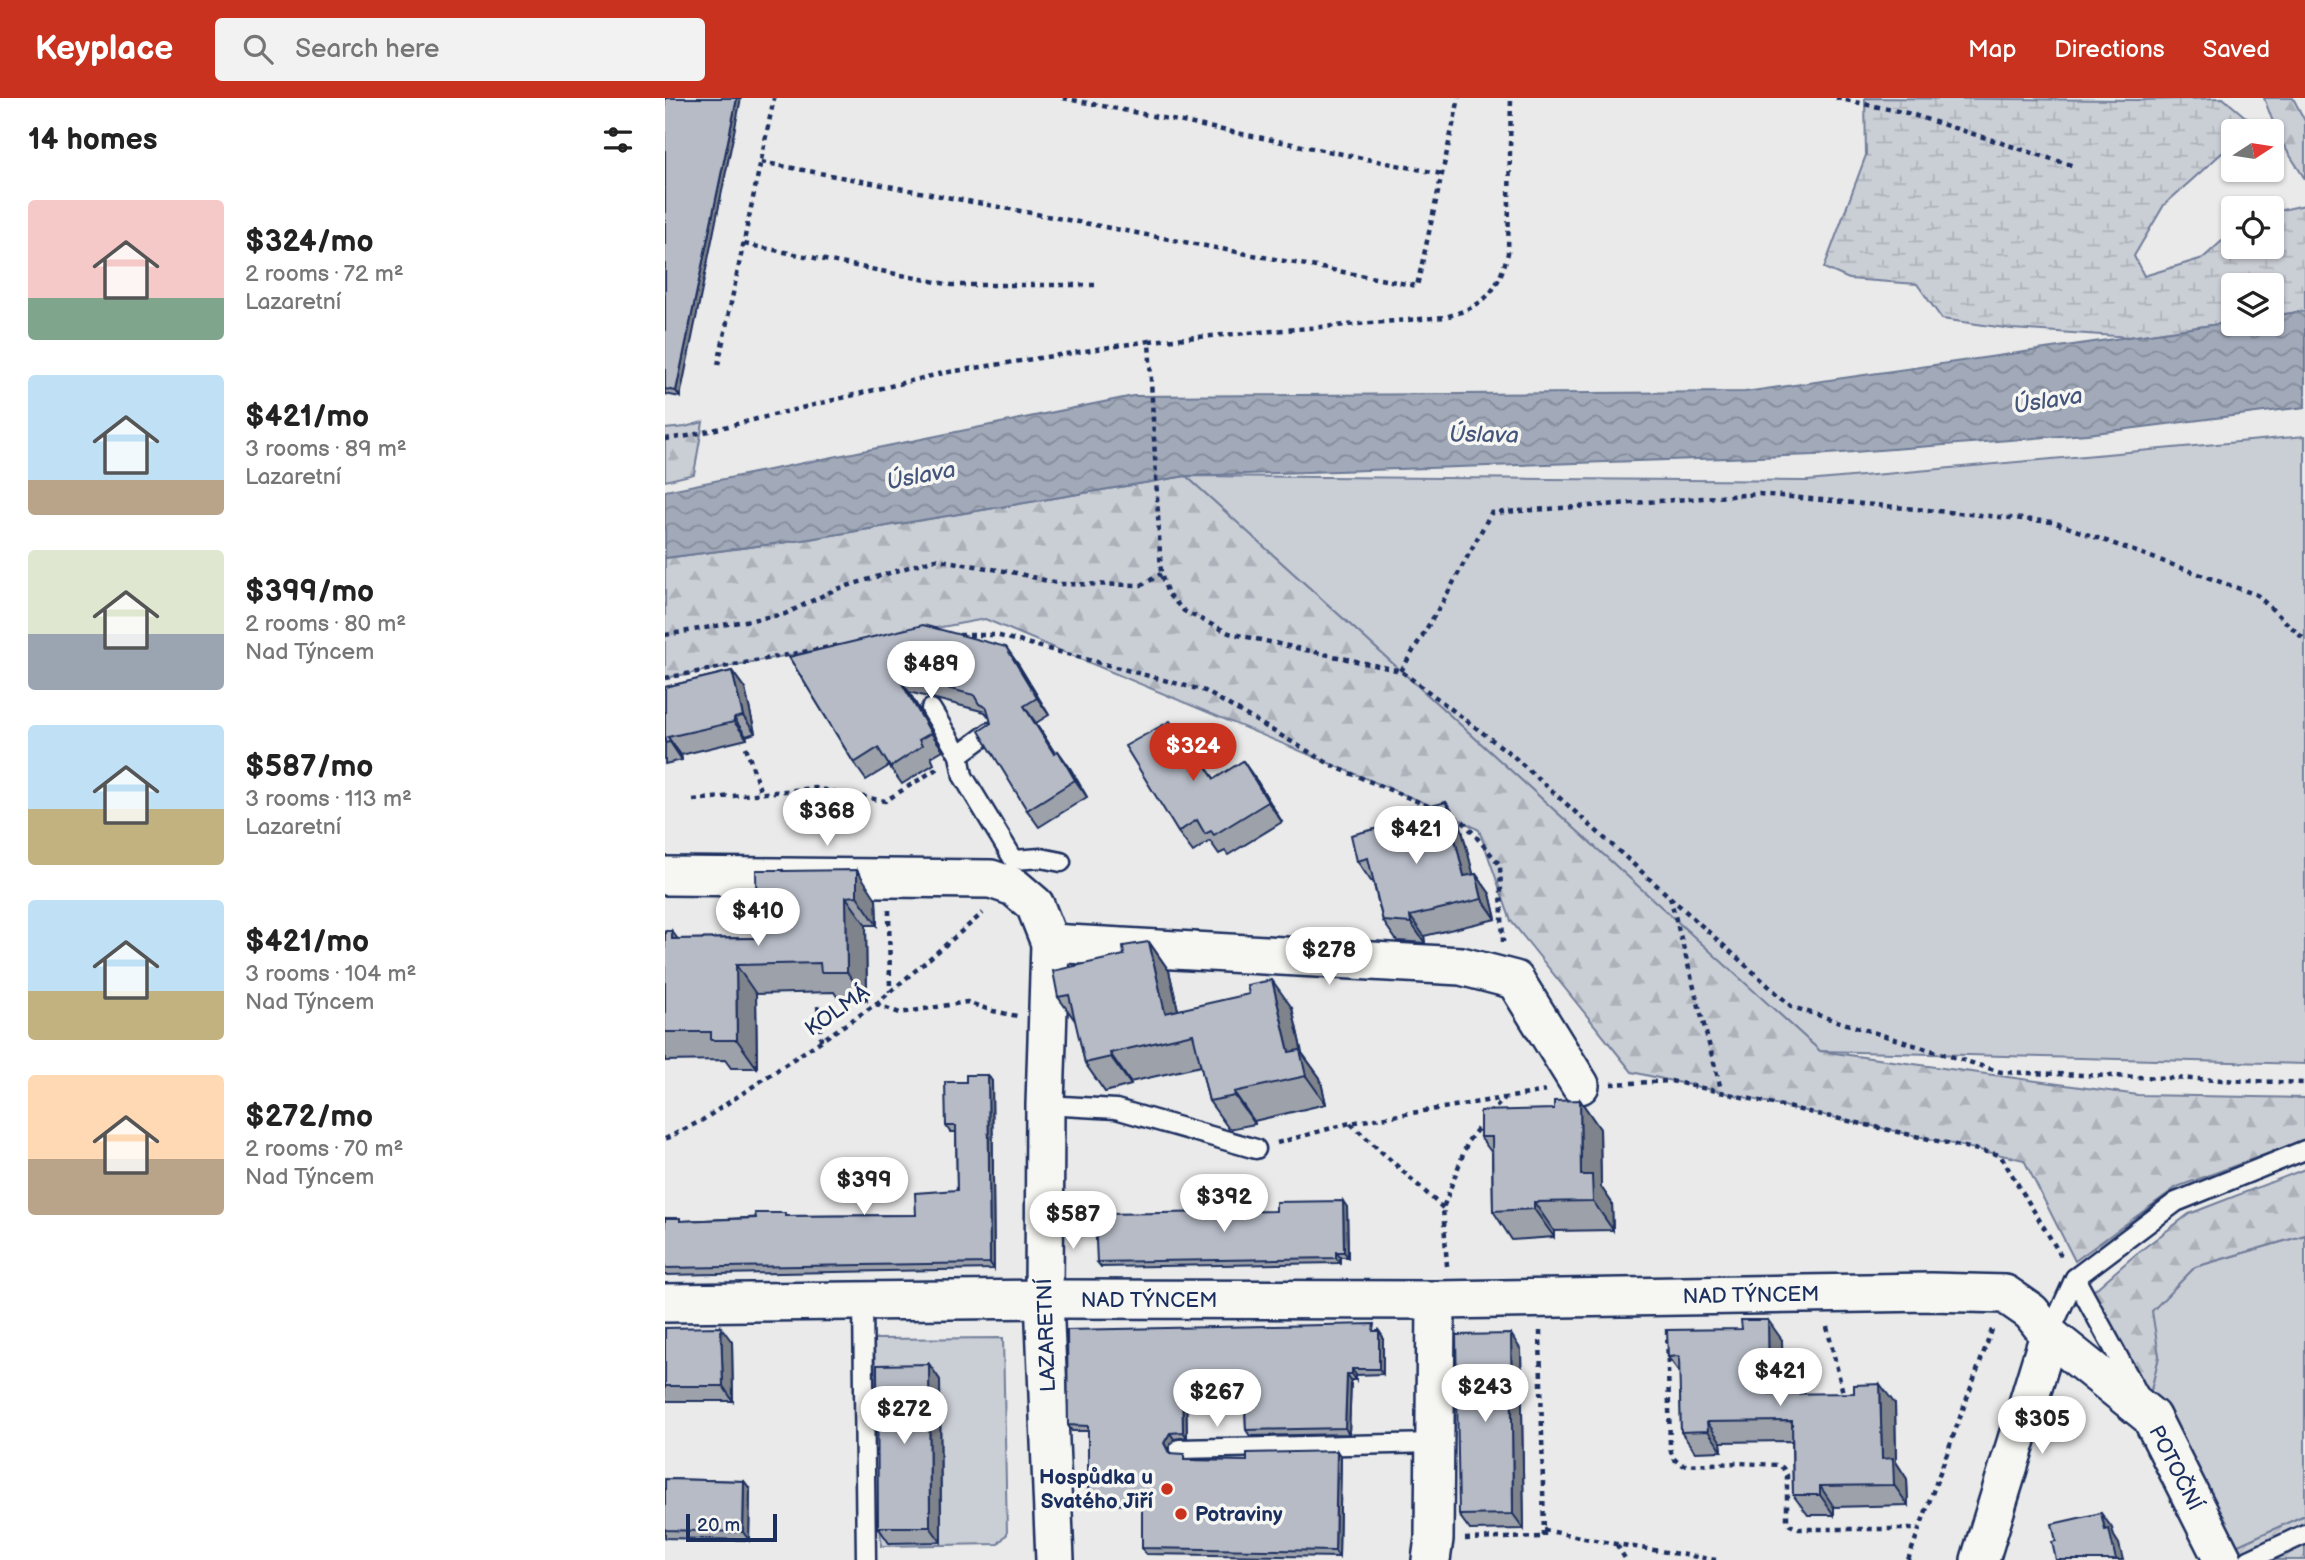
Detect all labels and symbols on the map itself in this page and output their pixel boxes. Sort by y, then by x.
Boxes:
north arrow [2221,119,2284,182]
water label: Úslava [2012,382,2085,420]
water label: Úslava [1449,420,1519,450]
water label: Úslava [884,456,958,496]
pin: $489 [890,642,972,701]
pin: $324 [1152,724,1234,783]
pin: $368 [786,788,868,848]
pin: $421 [1375,806,1457,866]
pin: $410 [717,888,799,948]
pin: $278 [1288,928,1370,987]
street label: KOLMÁ [800,979,874,1041]
pin: $399 [823,1158,905,1217]
pin: $392 [1183,1174,1265,1234]
pin: $587 [1032,1192,1114,1251]
street label: LAZARETNÍ [1032,1277,1061,1393]
street label: NAD TÝNCEM [1683,1282,1819,1309]
street label: NAD TÝNCEM [1081,1288,1217,1313]
pin: $421 [1739,1348,1821,1408]
pin: $243 [1444,1364,1526,1424]
pin: $267 [1176,1370,1258,1429]
pin: $272 [863,1386,945,1446]
pin: $305 [2001,1396,2083,1456]
street label: POTOČNÍ [2143,1421,2209,1515]
place label: Hospůdka u Svatého Jiří [1039,1465,1154,1514]
marker: Hospůdka u Svatého Jiří [1159,1481,1175,1497]
place label: Potraviny [1195,1502,1283,1527]
marker: Potraviny [1173,1506,1189,1522]
scale bar [686,1511,777,1543]

